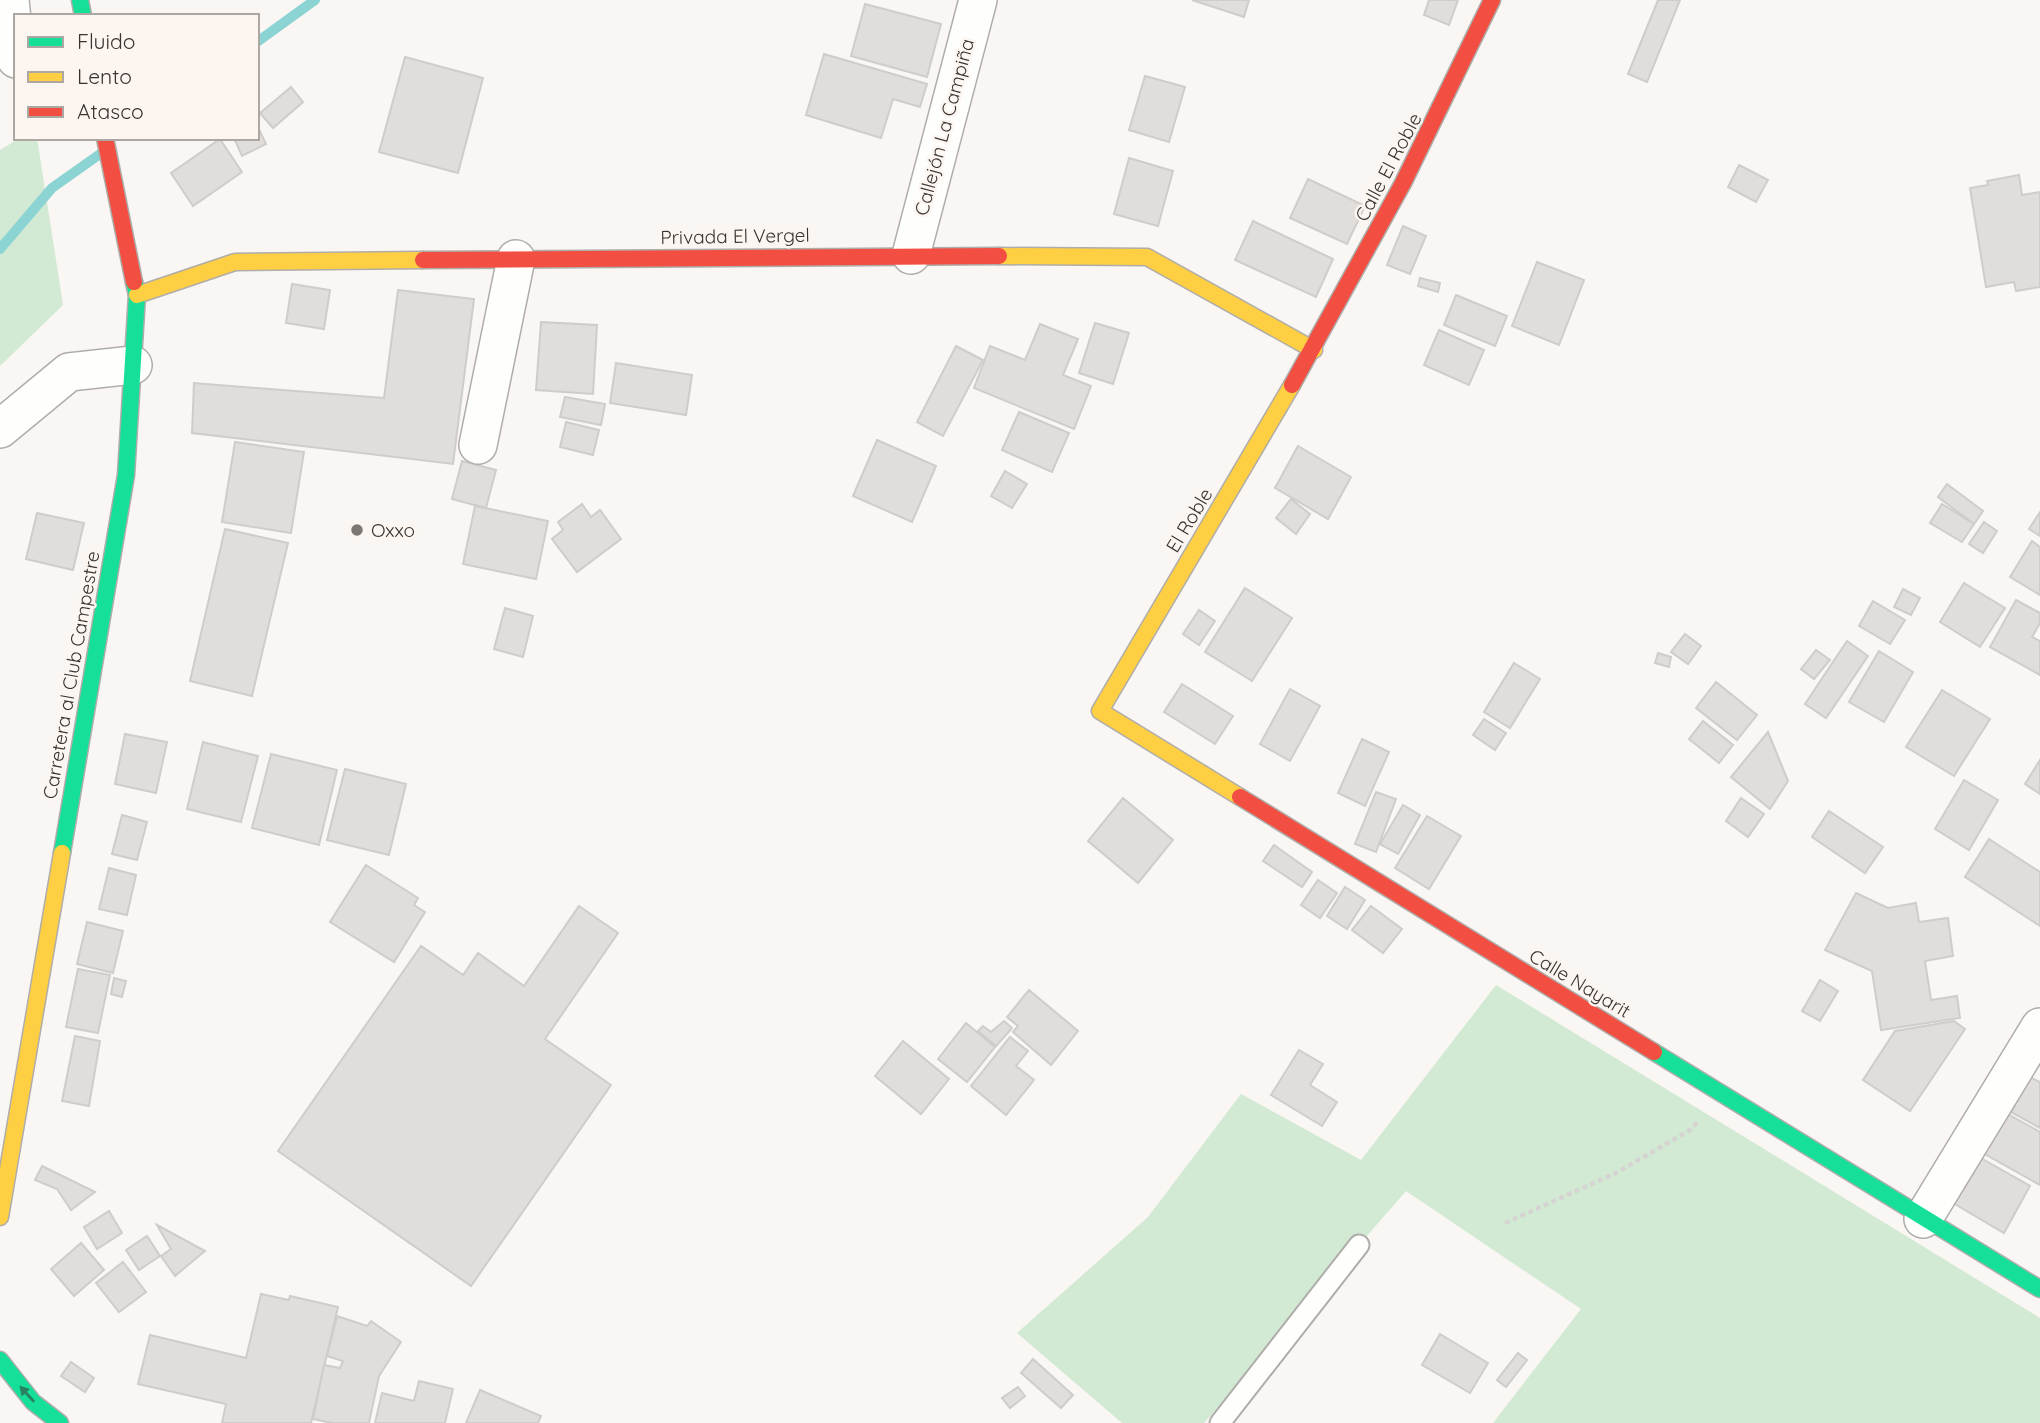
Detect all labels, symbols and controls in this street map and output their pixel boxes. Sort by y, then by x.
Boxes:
legend [14,14,259,140]
text: Fluido [77,28,135,54]
street label: Callejón La Campiña [909,36,979,218]
text: Lento [77,63,132,89]
text: Atasco [77,98,144,124]
street label: Calle El Roble [1349,109,1427,225]
street label: Privada El Vergel [660,223,810,249]
street label: El Roble [1160,483,1218,557]
place label: Oxxo [371,518,415,542]
marker: Oxxo [349,522,365,538]
street label: Carretera al Club Campestre [37,549,105,801]
street label: Calle Nayarit [1525,943,1635,1023]
one-way arrow [20,1386,35,1403]

